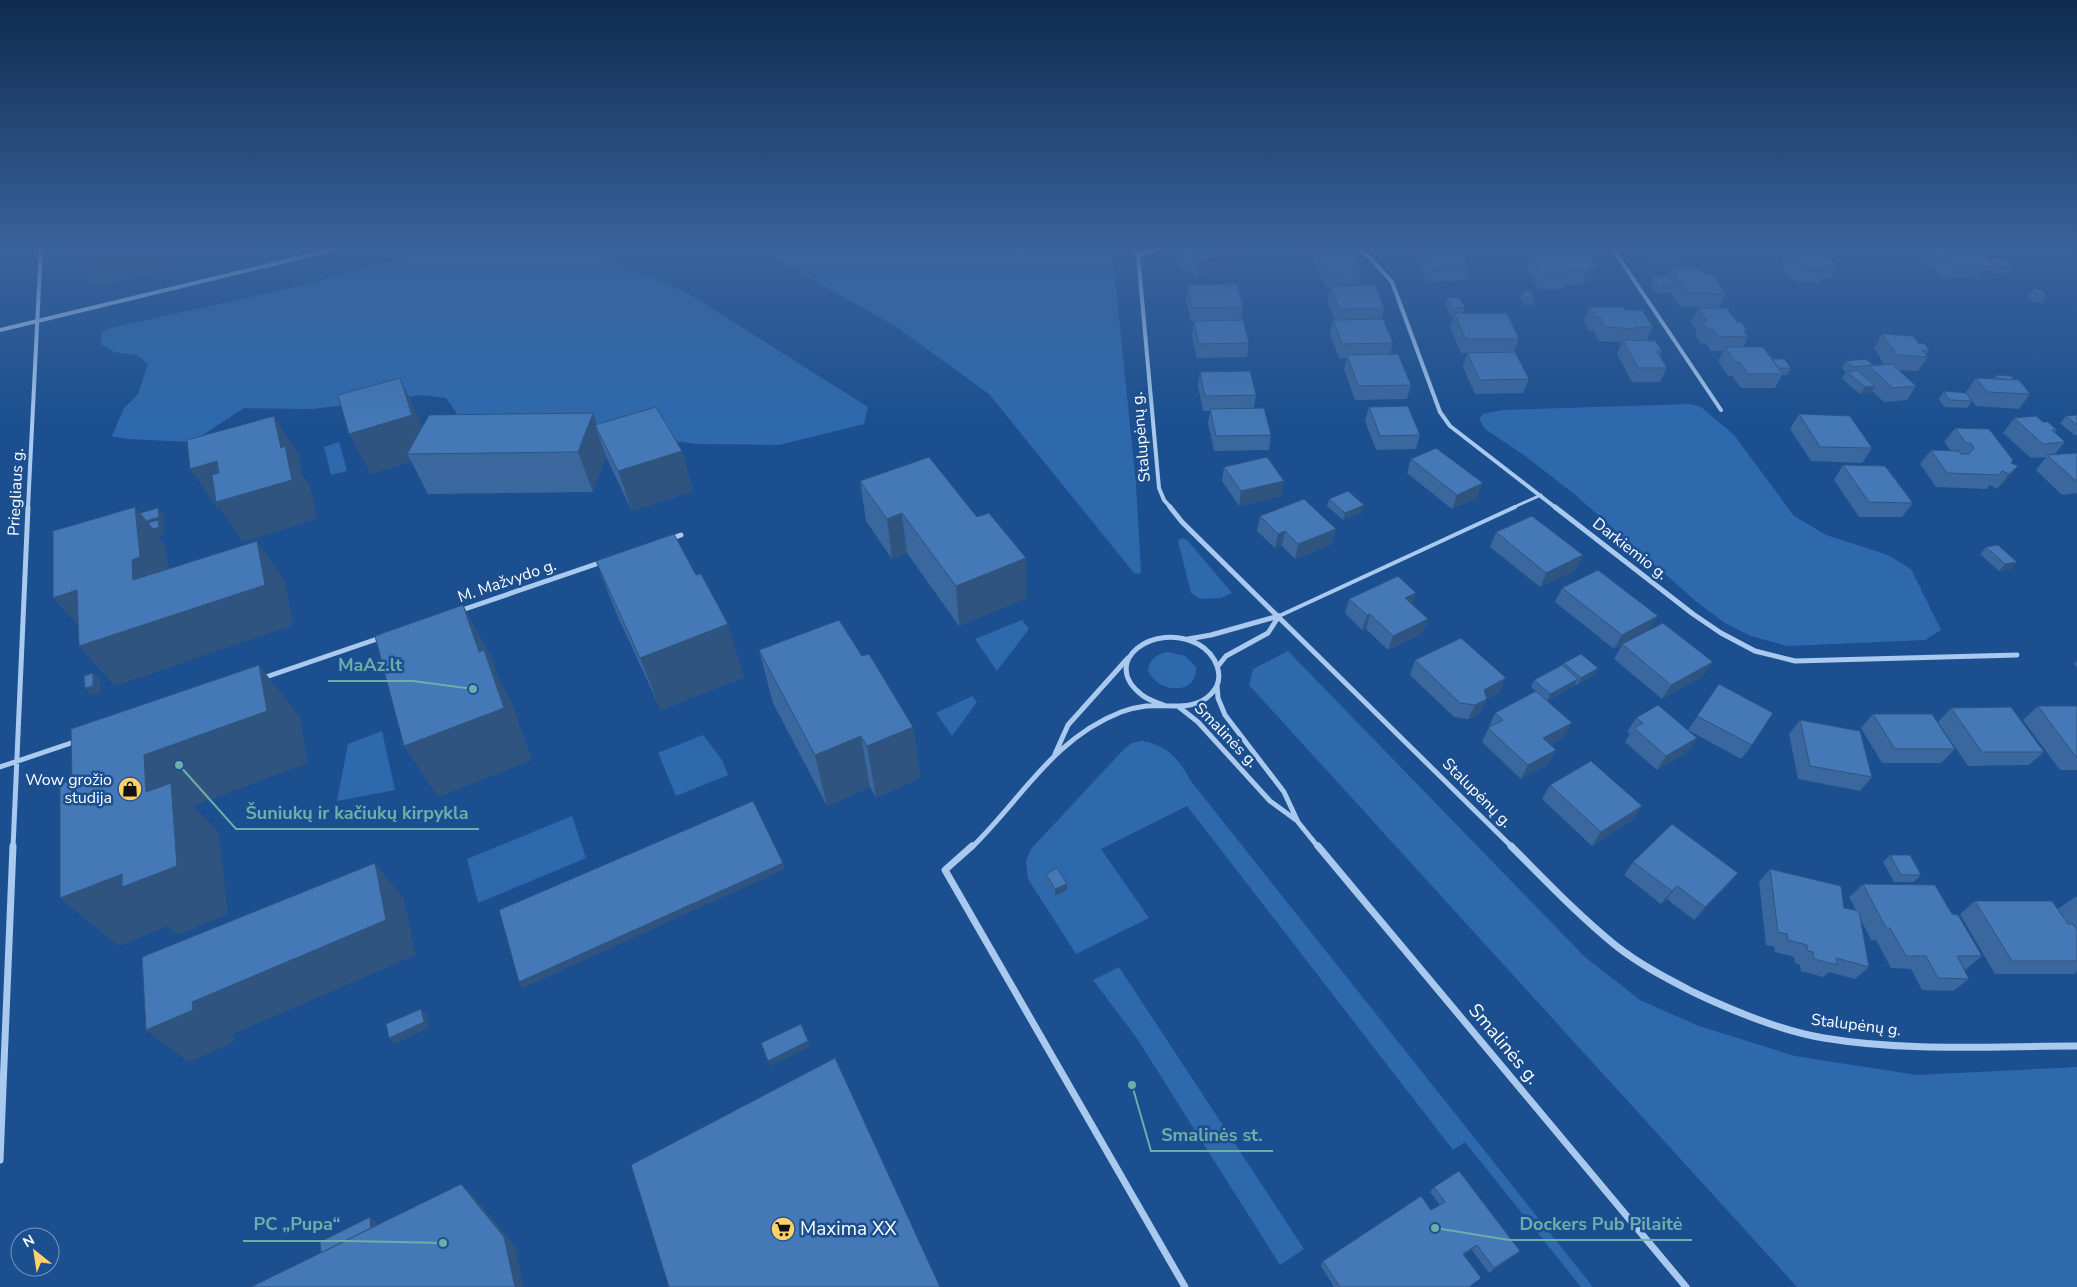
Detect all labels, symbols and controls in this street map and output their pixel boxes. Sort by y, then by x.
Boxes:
street label: Stalupėnų g. [1126,391,1156,483]
street label: Priegliaus g. [3,447,29,537]
street label: Darkiemio g. [1588,513,1672,585]
street label: M. Mažvydo g. [455,554,559,608]
callout: MaAz.lt [328,648,413,681]
text: MaAz.lt [338,653,402,677]
street label: Smalinės g. [1189,698,1263,772]
street label: Stalupėnų g. [1437,753,1517,833]
place label: Wow grožio studija [25,769,112,809]
shop icon: Wow grožio studija [117,776,143,802]
callout: Šuniukų ir kačiukų kirpykla [236,796,479,829]
text: Šuniukų ir kačiukų kirpykla [245,801,469,825]
street label: Smalinės g. [1462,998,1546,1090]
street label: Stalupėnų g. [1810,1009,1902,1041]
callout: Smalinės st. [1151,1118,1273,1151]
text: Smalinės st. [1161,1123,1263,1147]
callout: Dockers Pub Pilaitė [1509,1207,1692,1240]
callout: PC „Pupa“ [243,1208,350,1241]
text: PC „Pupa“ [253,1212,341,1236]
text: Dockers Pub Pilaitė [1519,1212,1683,1236]
supermarket icon: Maxima XX [770,1216,796,1242]
place label: Maxima XX [800,1216,897,1242]
north arrow [10,1227,60,1277]
text: N [19,1230,38,1252]

